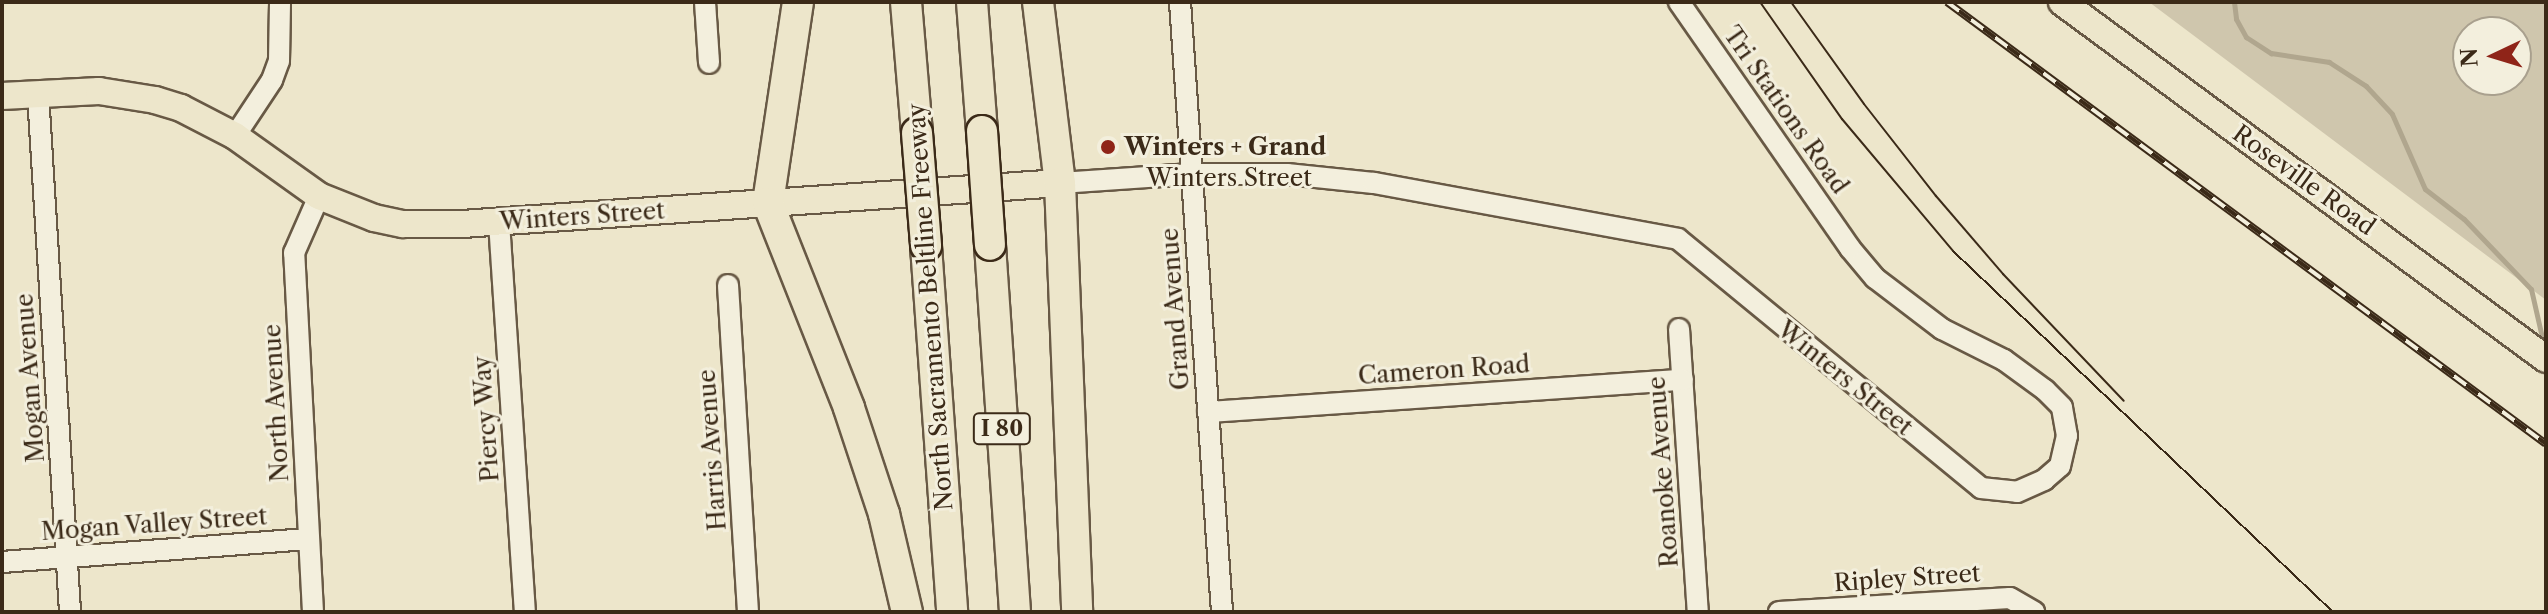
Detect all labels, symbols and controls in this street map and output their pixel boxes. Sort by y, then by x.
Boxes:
north arrow [2452,16,2532,96]
street label: Tri Stations Road [1718,21,1854,199]
text: N [2455,47,2484,68]
street label: North Sacramento Beltline Freeway [901,102,959,512]
street label: Roseville Road [2227,119,2381,241]
place label: Winters + Grand [1124,133,1326,161]
marker: Winters + Grand [1099,138,1117,156]
street label: Winters Street [1146,164,1312,192]
street label: Winters Street [498,196,666,236]
street label: Grand Avenue [1155,227,1195,391]
street label: Mogan Avenue [10,292,50,464]
street label: Winters Street [1772,315,1918,441]
street label: North Avenue [257,323,295,483]
street label: Cameron Road [1357,350,1531,390]
street label: Piercy Way [467,354,505,484]
street label: Harris Avenue [692,368,732,532]
street label: Roanoke Avenue [1642,375,1684,569]
road number: I 80 [972,411,1032,447]
street label: Mogan Valley Street [39,502,269,546]
street label: Ripley Street [1832,558,1982,598]

